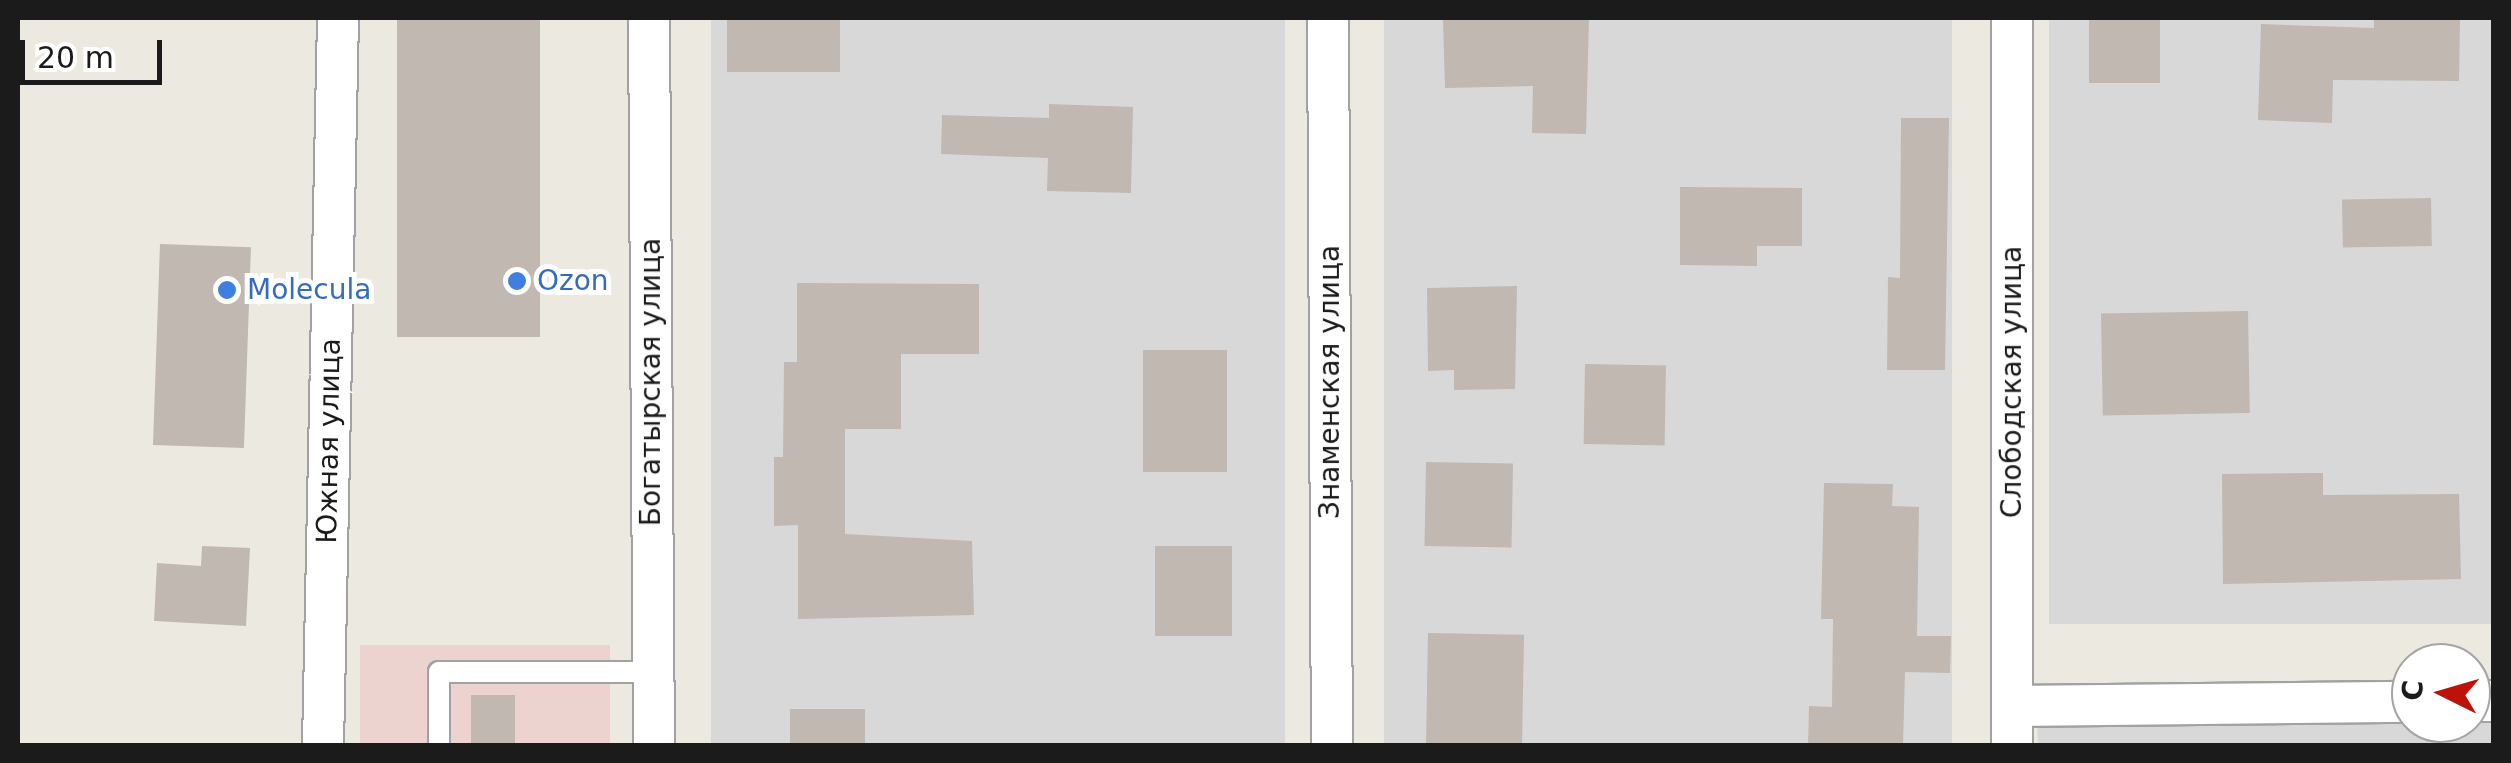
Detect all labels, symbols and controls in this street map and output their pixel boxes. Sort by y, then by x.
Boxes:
scale bar [25,20,168,82]
text: 20 m [37,40,114,75]
street label: Богатырская улица [634,238,668,526]
street label: Знаменская улица [1313,245,1347,519]
street label: Слободская улица [1995,246,2029,518]
place label: Ozon [537,264,609,298]
marker: Ozon [506,270,528,292]
place label: Molecula [247,273,371,307]
marker: Molecula [216,279,238,301]
street label: Южная улица [310,338,348,544]
north arrow [2391,643,2491,743]
text: С [2395,679,2430,702]

